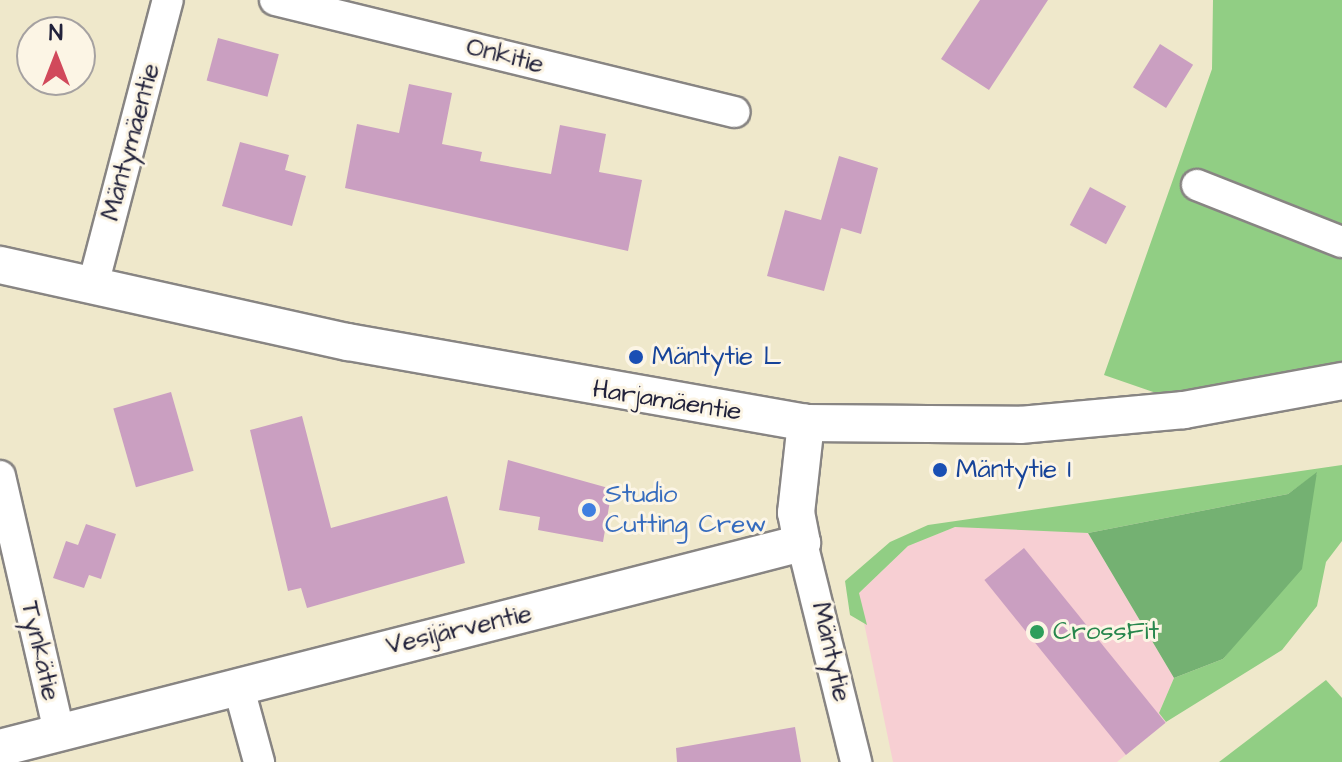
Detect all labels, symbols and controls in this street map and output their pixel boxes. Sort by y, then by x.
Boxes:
north arrow [16,16,96,96]
text: N [49,18,63,49]
street label: Onkitie [463,31,547,81]
street label: Mäntymäentie [95,60,167,224]
place label: Mäntytie L [652,341,781,373]
marker: Mäntytie L [627,348,645,366]
street label: Harjamäentie [590,374,744,428]
place label: Mäntytie I [956,454,1071,486]
marker: Mäntytie I [931,461,949,479]
place label: Studio Cutting Crew [605,479,766,540]
marker: Studio Cutting Crew [580,501,598,519]
street label: Tynkätie [13,598,67,704]
street label: Vesijärventie [383,598,535,662]
street label: Mäntytie [804,599,858,705]
place label: CrossFit [1053,616,1159,648]
marker: CrossFit [1028,623,1046,641]

